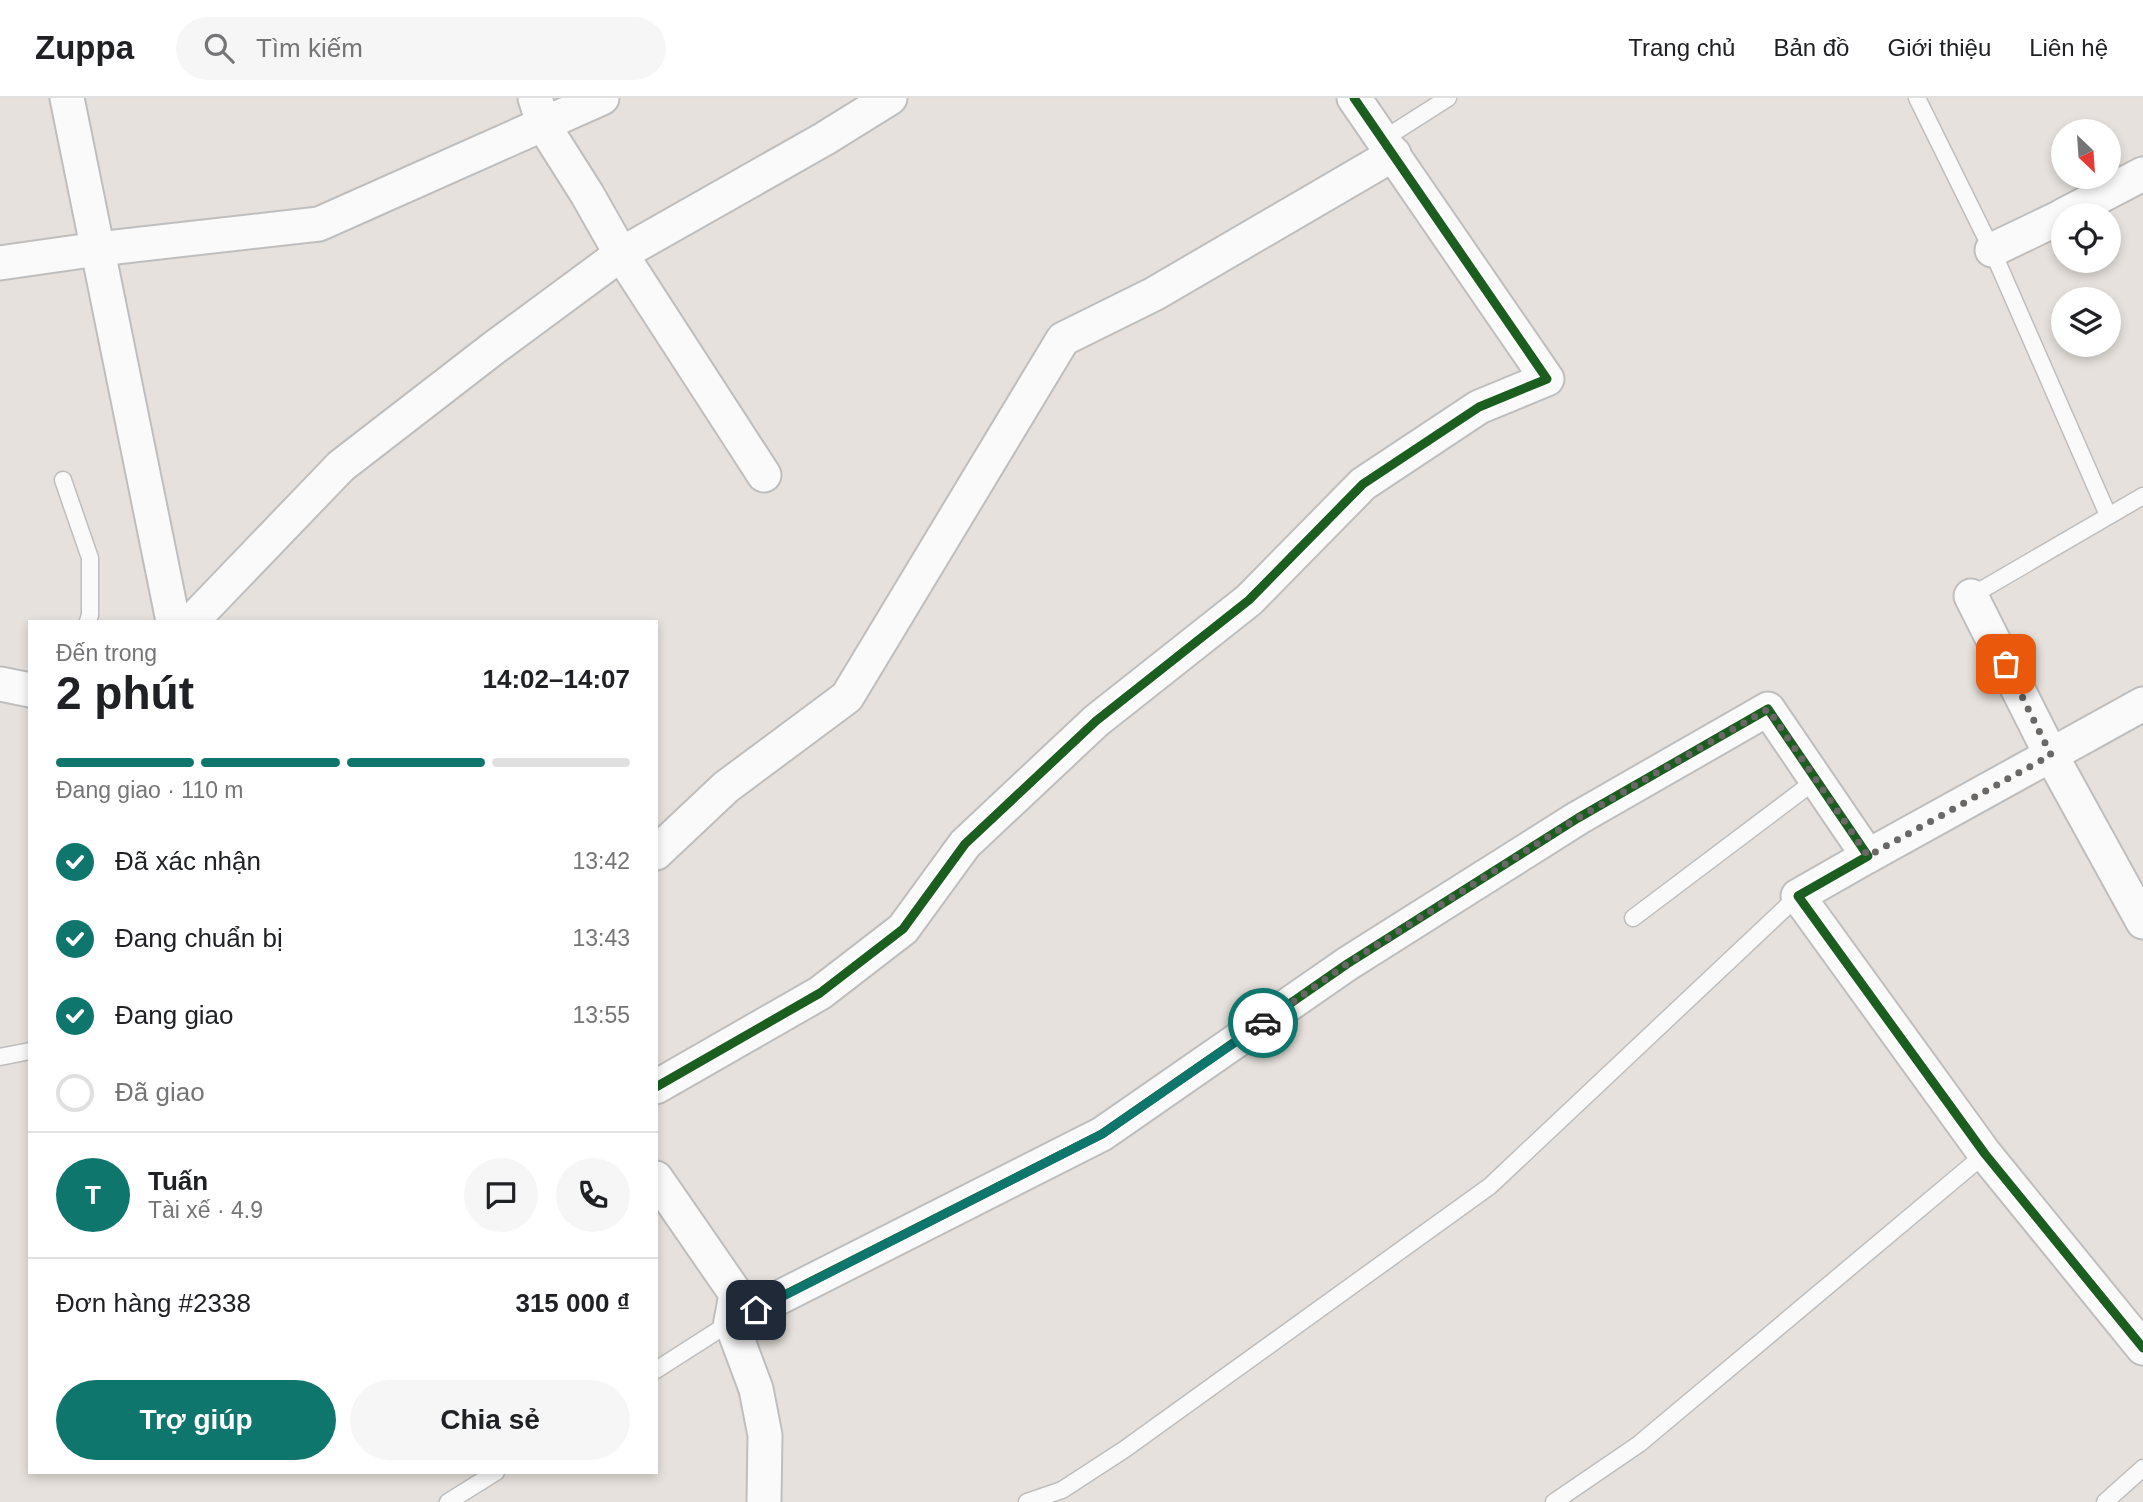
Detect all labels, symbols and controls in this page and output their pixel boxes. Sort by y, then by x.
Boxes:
search box [176,17,666,80]
text: Zuppa [35,29,134,66]
icon: search [200,29,238,67]
text: Tìm kiếm [256,33,363,63]
text: Trang chủ [1628,34,1735,61]
text: Bản đồ [1773,34,1849,61]
text: Giới thiệu [1887,34,1991,61]
text: Liên hệ [2029,34,2108,61]
north arrow [2051,119,2121,189]
map controls [2051,119,2121,357]
button: locate [2051,203,2121,273]
button: layers [2051,287,2121,357]
pin [1976,634,2036,694]
text: Đến trong [56,640,157,666]
icon: bag [1987,645,2025,683]
text: 14:02–14:07 [483,664,630,694]
text: 2 phút [56,667,194,719]
text: Đang giao · 110 m [56,777,244,803]
icon: check [56,843,94,881]
text: Đã xác nhận [115,846,261,876]
text: 13:42 [572,848,630,874]
icon: check [56,920,94,958]
text: Đang chuẩn bị [115,923,283,953]
text: 13:43 [572,925,630,951]
courier [1228,988,1298,1058]
icon: check [56,997,94,1035]
text: Đang giao [115,1000,234,1030]
text: 13:55 [572,1002,630,1028]
icon: car [1244,1004,1282,1042]
text: Đã giao [115,1077,205,1107]
button: chat [464,1158,538,1232]
button: phone [556,1158,630,1232]
text: Tuấn [148,1166,208,1196]
text: T [85,1180,101,1210]
text: Tài xế · 4.9 [148,1197,263,1223]
pin [726,1280,786,1340]
text: Đơn hàng #2338 [56,1288,251,1318]
text: 315 000 ₫ [515,1288,630,1318]
icon: home [737,1291,775,1329]
button: Trợ giúp [56,1380,336,1460]
button: Chia sẻ [350,1380,630,1460]

